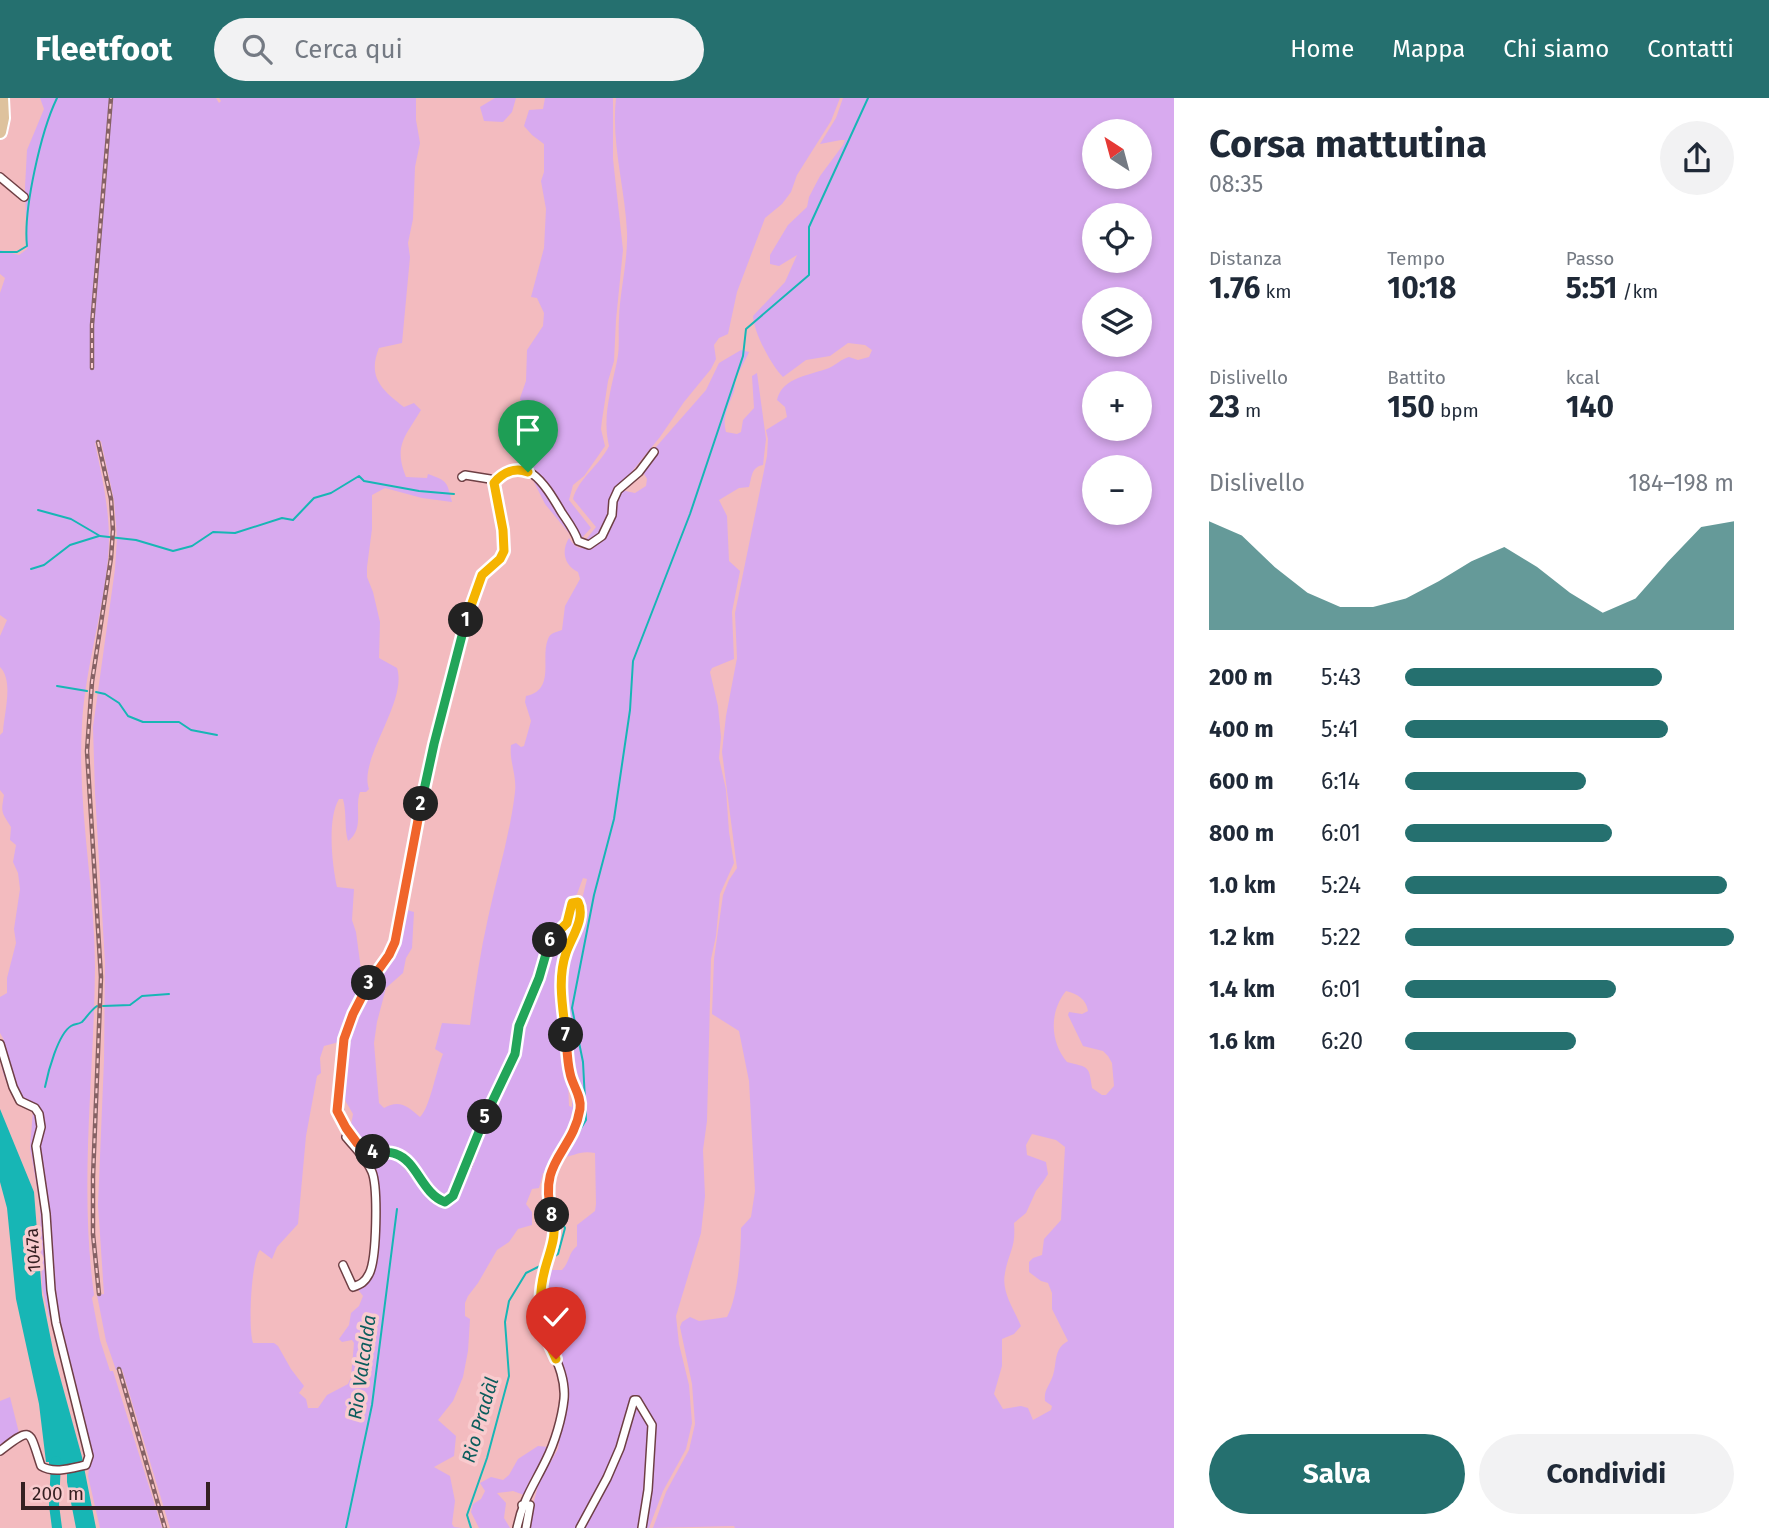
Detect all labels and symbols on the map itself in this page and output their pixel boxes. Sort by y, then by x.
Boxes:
north arrow [1082,119,1152,189]
pin [498,400,558,472]
pin: 1 [448,602,484,638]
pin: 2 [404,786,438,822]
pin: 6 [532,922,568,958]
pin: 3 [352,966,386,1001]
pin: 7 [548,1018,584,1052]
pin: 5 [468,1100,503,1134]
pin: 4 [356,1134,390,1170]
pin: 8 [534,1198,570,1232]
street label: 1047a [20,1227,46,1273]
pin [526,1287,586,1359]
water label: Rio Valcalda [343,1313,381,1421]
water label: Rio Pradàl [457,1375,503,1465]
scale bar [21,1479,210,1511]

